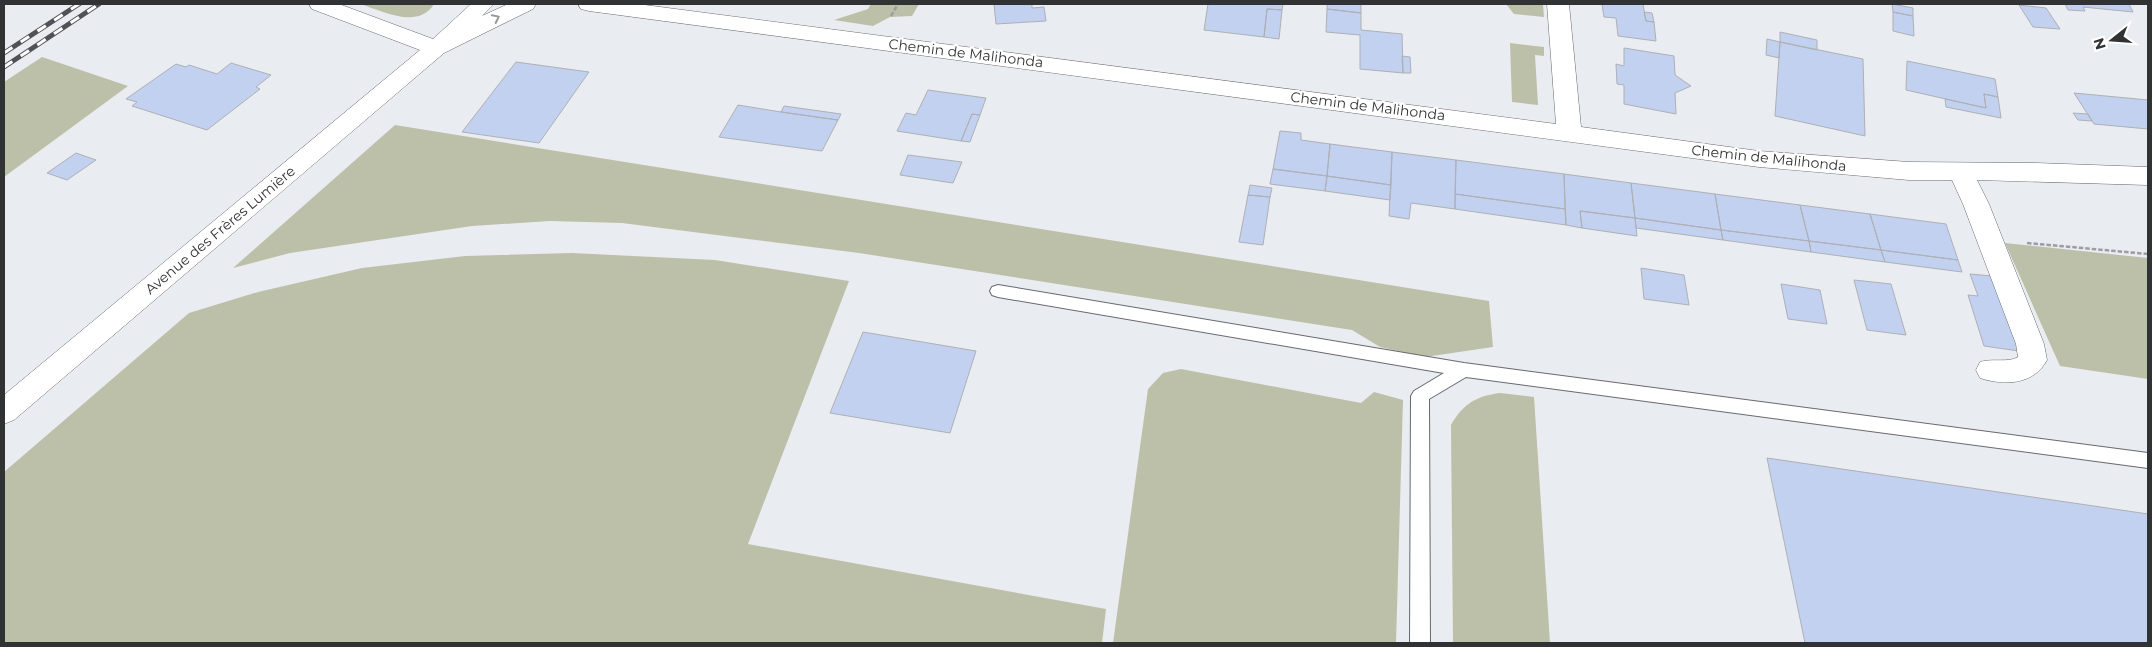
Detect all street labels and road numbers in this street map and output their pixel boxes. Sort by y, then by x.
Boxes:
street label: Chemin de Malihonda [888,35,1044,71]
street label: Chemin de Malihonda [1290,88,1446,124]
street label: Chemin de Malihonda [1691,141,1847,175]
street label: Avenue des Frères Lumière [141,162,299,298]

